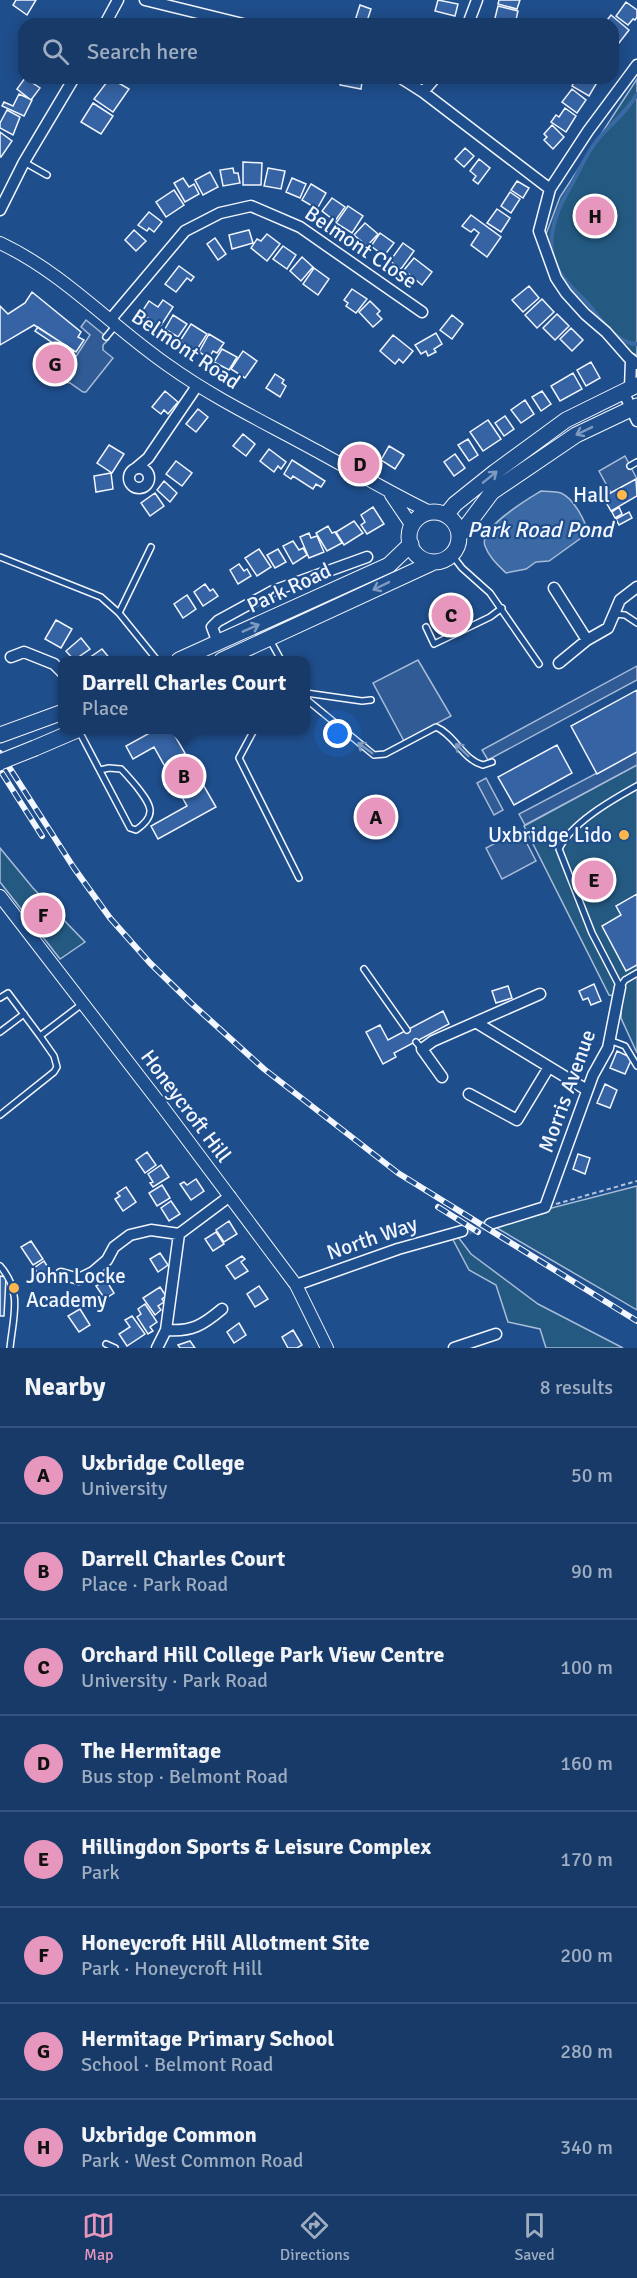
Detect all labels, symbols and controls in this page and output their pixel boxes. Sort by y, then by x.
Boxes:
search box [18,18,619,84]
icon: search [39,35,72,68]
text: Search here [87,38,198,65]
pin: H [576,194,614,238]
street label: Belmont Close [300,200,422,294]
street label: Belmont Road [127,303,245,395]
pin: G [36,342,74,386]
one-way arrow [576,426,594,438]
pin: D [340,442,380,486]
one-way arrow [481,470,497,483]
place label: Hall [573,482,610,508]
marker: Hall [615,488,629,502]
water label: Park Road Pond [467,516,615,543]
street label: Park Road [243,557,335,619]
one-way arrow [373,581,391,593]
pin: C [432,592,470,638]
one-way arrow [242,622,260,634]
popup [58,656,310,734]
text: Darrell Charles Court [82,669,286,696]
text: Place [82,696,128,721]
your location [323,719,352,748]
one-way arrow [358,742,374,755]
one-way arrow [455,743,470,758]
pin: B [164,754,204,798]
pin: A [356,794,395,840]
place label: Uxbridge Lido [488,822,612,848]
marker: Uxbridge Lido [617,828,631,842]
pin: E [574,858,614,902]
pin: F [24,892,63,938]
street label: Morris Avenue [533,1026,601,1156]
street label: Honeycroft Hill [135,1044,237,1168]
street label: North Way [323,1210,421,1266]
place label: John Locke Academy [26,1263,126,1313]
marker: John Locke Academy [7,1281,21,1295]
text: Nearby [24,1371,105,1403]
text: 8 results [540,1375,613,1400]
text: Uxbridge College [81,1449,245,1476]
text: A [37,1463,50,1488]
text: 50 m [571,1463,613,1488]
text: University [81,1476,167,1501]
text: Darrell Charles Court [81,1545,285,1572]
text: B [37,1559,50,1584]
text: 90 m [571,1559,613,1584]
text: Place · Park Road [81,1572,228,1597]
text: Orchard Hill College Park View Centre [81,1641,444,1668]
text: C [37,1655,50,1680]
text: 100 m [560,1655,613,1680]
text: University · Park Road [81,1668,268,1693]
text: The Hermitage [81,1737,221,1764]
text: D [37,1751,50,1776]
text: 160 m [560,1751,613,1776]
text: Bus stop · Belmont Road [81,1764,288,1789]
text: Hillingdon Sports & Leisure Complex [81,1833,431,1860]
text: E [38,1847,49,1872]
text: 170 m [560,1847,613,1872]
text: Park [81,1860,119,1885]
text: Honeycroft Hill Allotment Site [81,1929,370,1956]
text: F [38,1943,49,1968]
text: 200 m [560,1943,613,1968]
text: Park · Honeycroft Hill [81,1956,263,1981]
text: Hermitage Primary School [81,2025,334,2052]
text: G [37,2039,50,2064]
text: 280 m [560,2039,613,2064]
text: School · Belmont Road [81,2052,273,2077]
text: Uxbridge Common [81,2121,257,2148]
text: H [37,2135,50,2160]
text: 340 m [560,2135,613,2160]
text: Park · West Common Road [81,2148,303,2173]
tab: Map [82,2209,115,2265]
tab: Directions [280,2209,350,2265]
tab: Saved [514,2209,555,2265]

